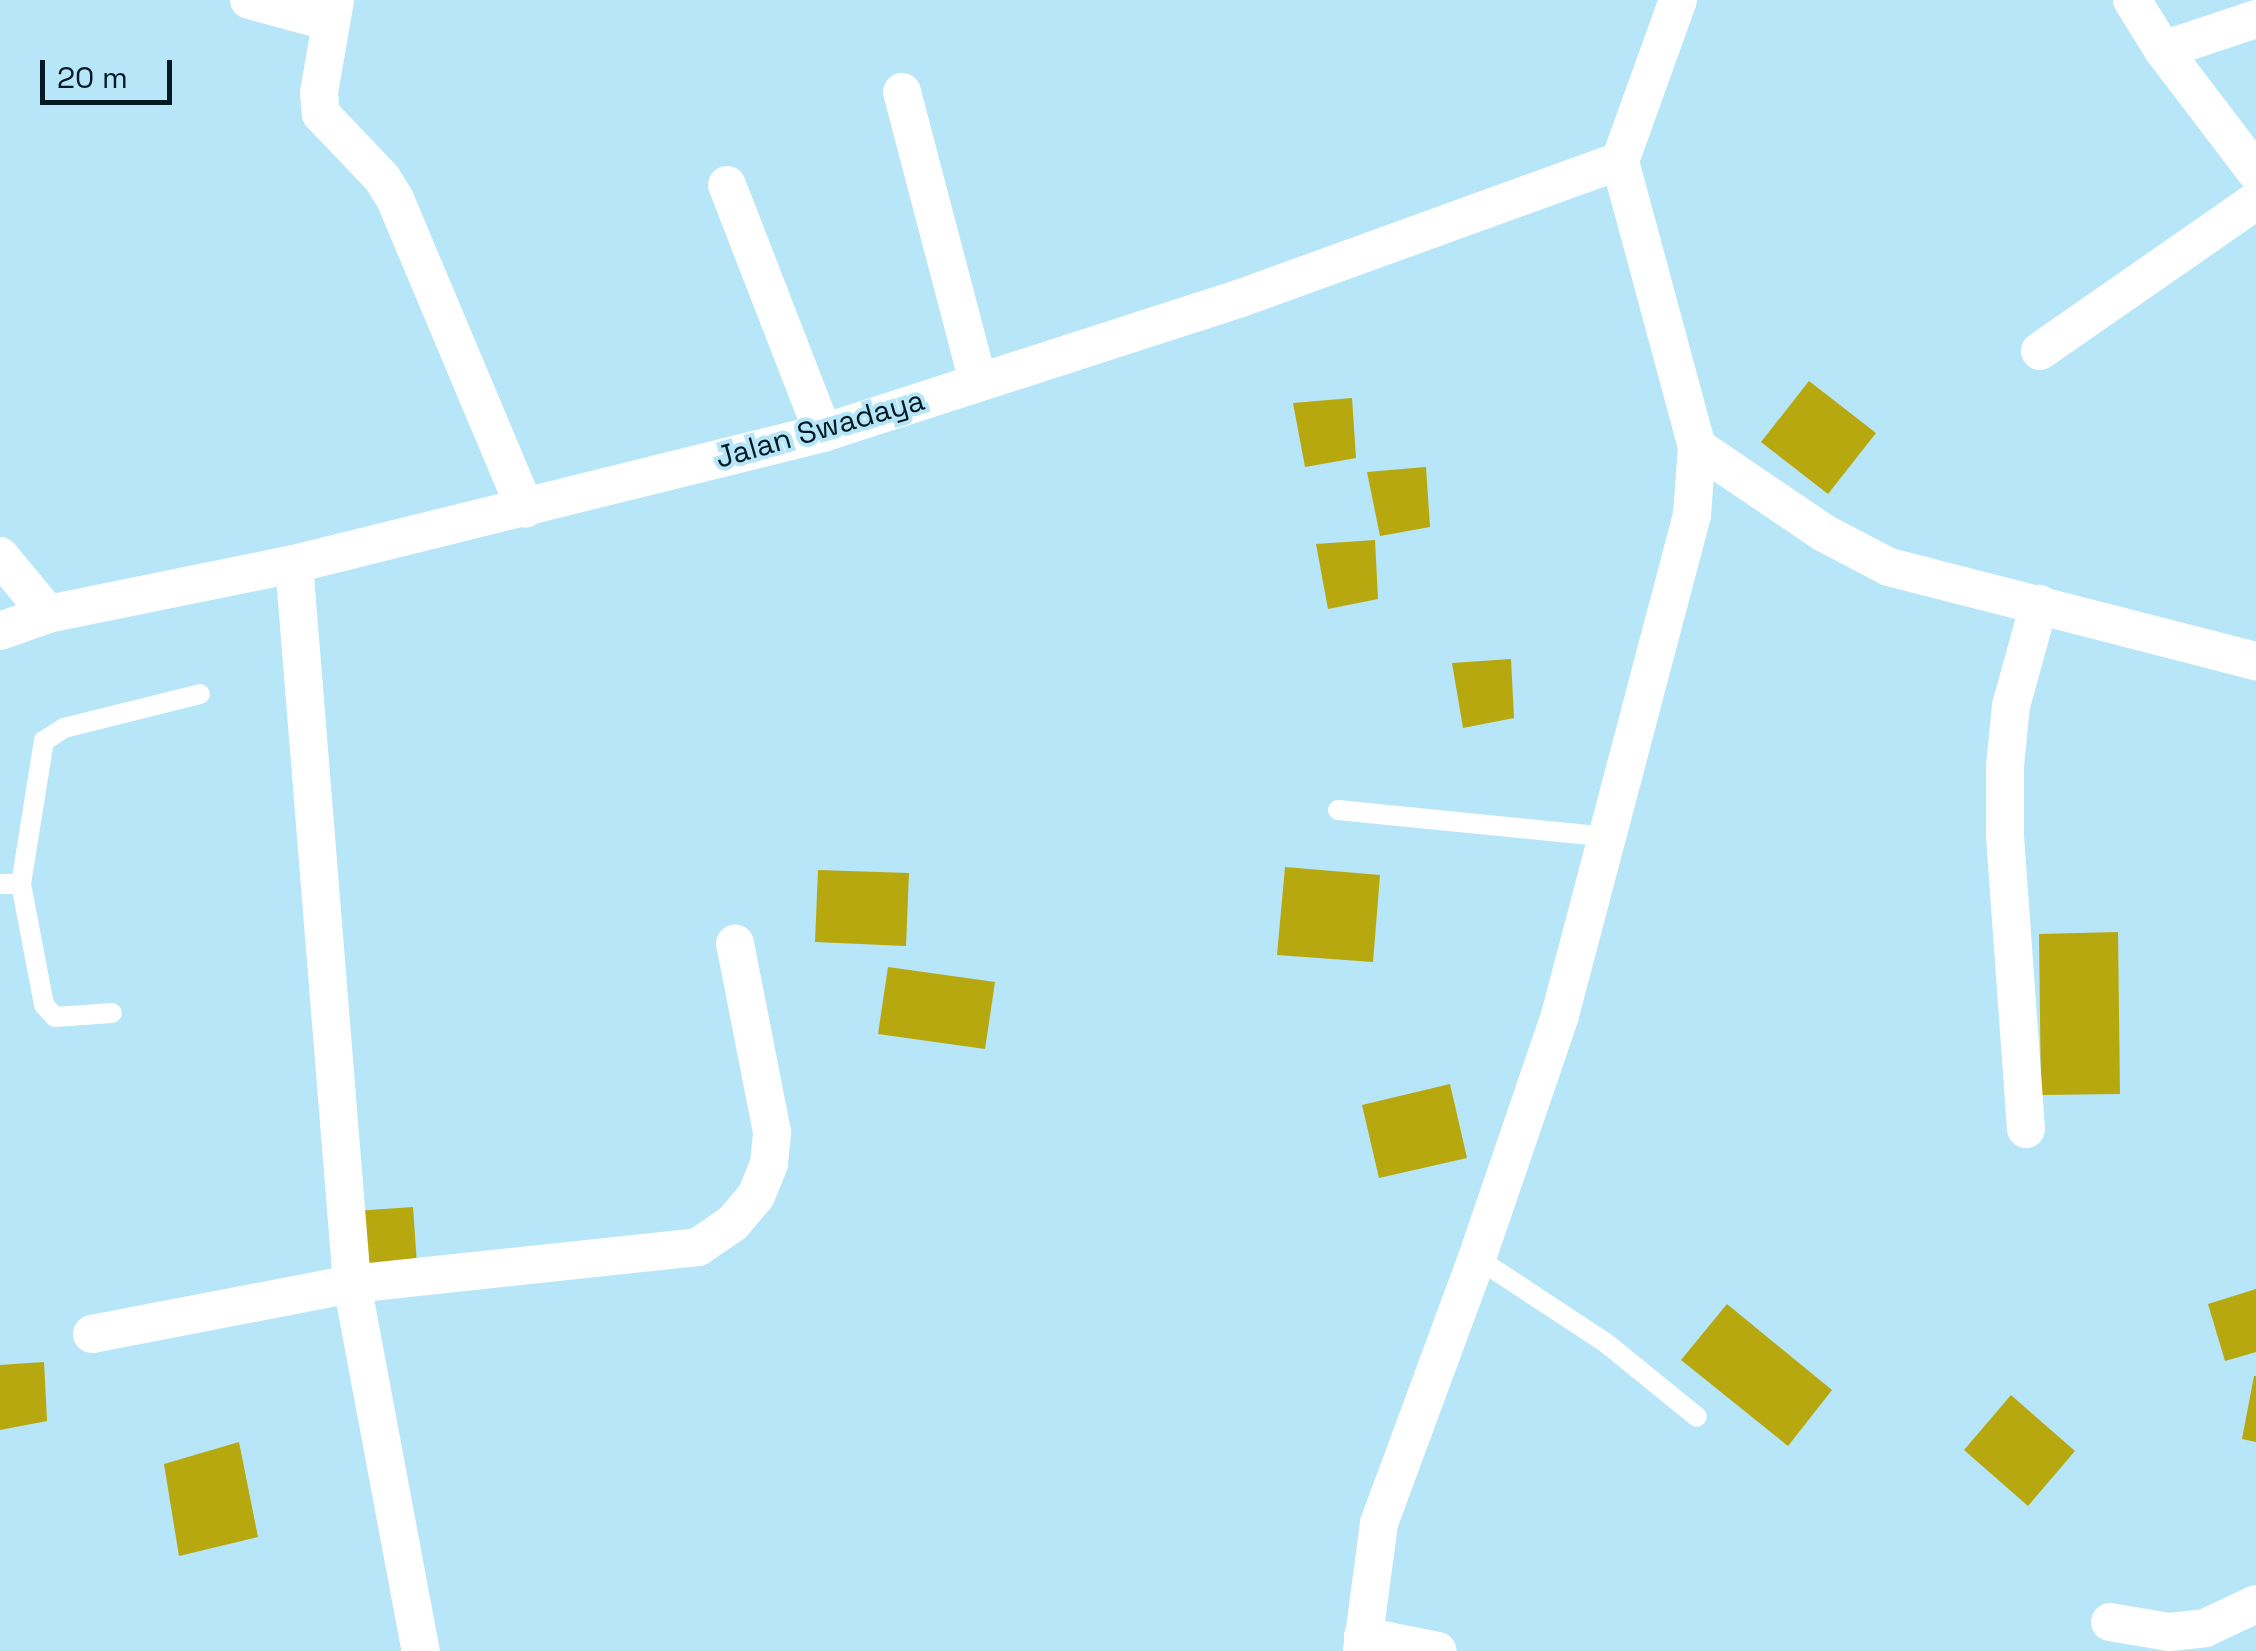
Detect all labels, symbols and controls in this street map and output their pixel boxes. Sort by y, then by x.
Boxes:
scale bar [45,40,178,102]
text: 20 m [57,58,128,97]
street label: Jalan Swadaya [711,382,929,476]

